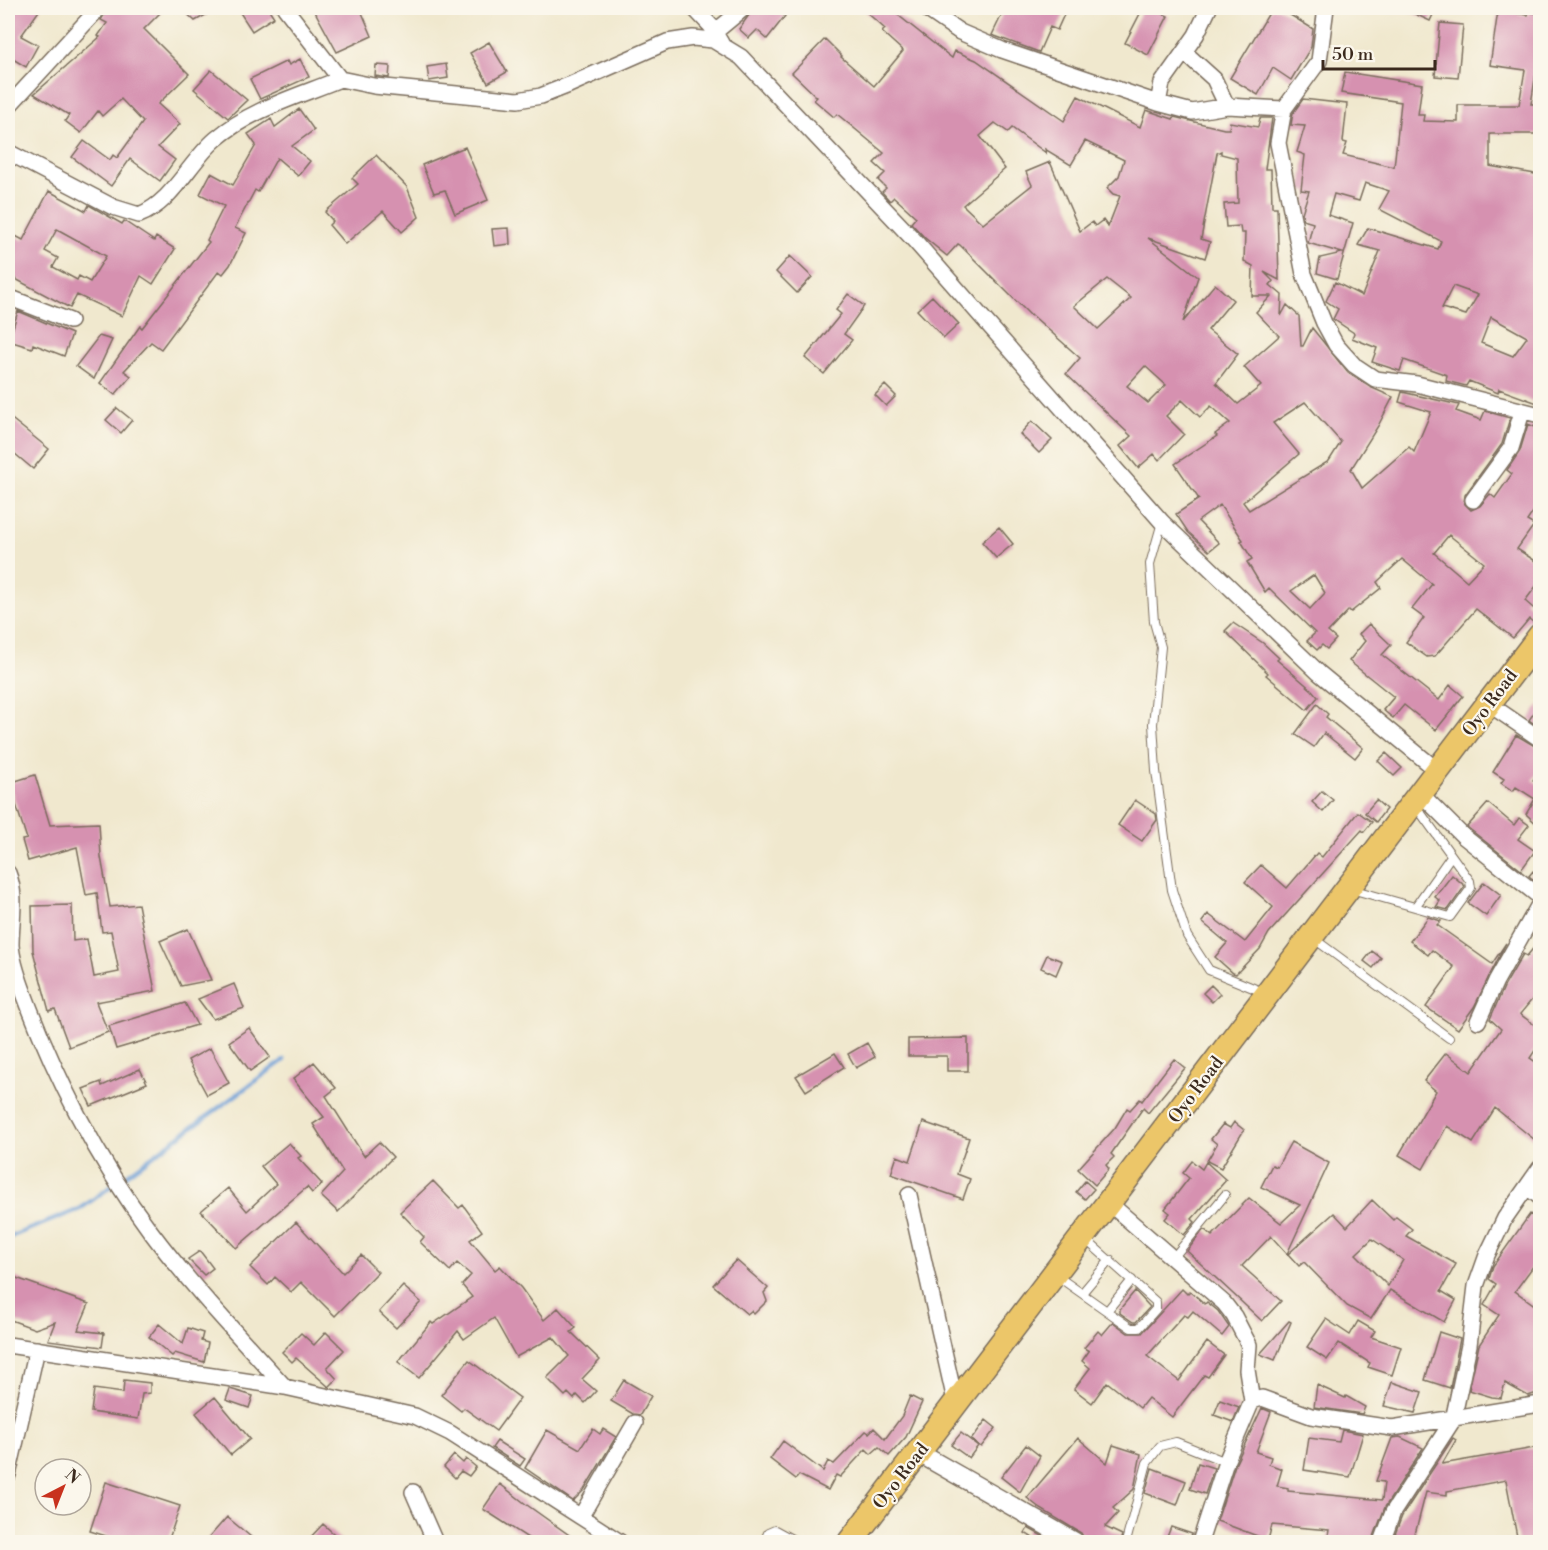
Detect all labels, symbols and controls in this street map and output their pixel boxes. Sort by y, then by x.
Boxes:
scale bar [1323,33,1436,71]
text: 50 m [1332,43,1374,66]
street label: Oyo Road [1457,664,1523,741]
street label: Oyo Road [1163,1051,1229,1128]
street label: Oyo Road [868,1438,935,1514]
north arrow [33,1457,93,1517]
text: N [61,1465,84,1488]

